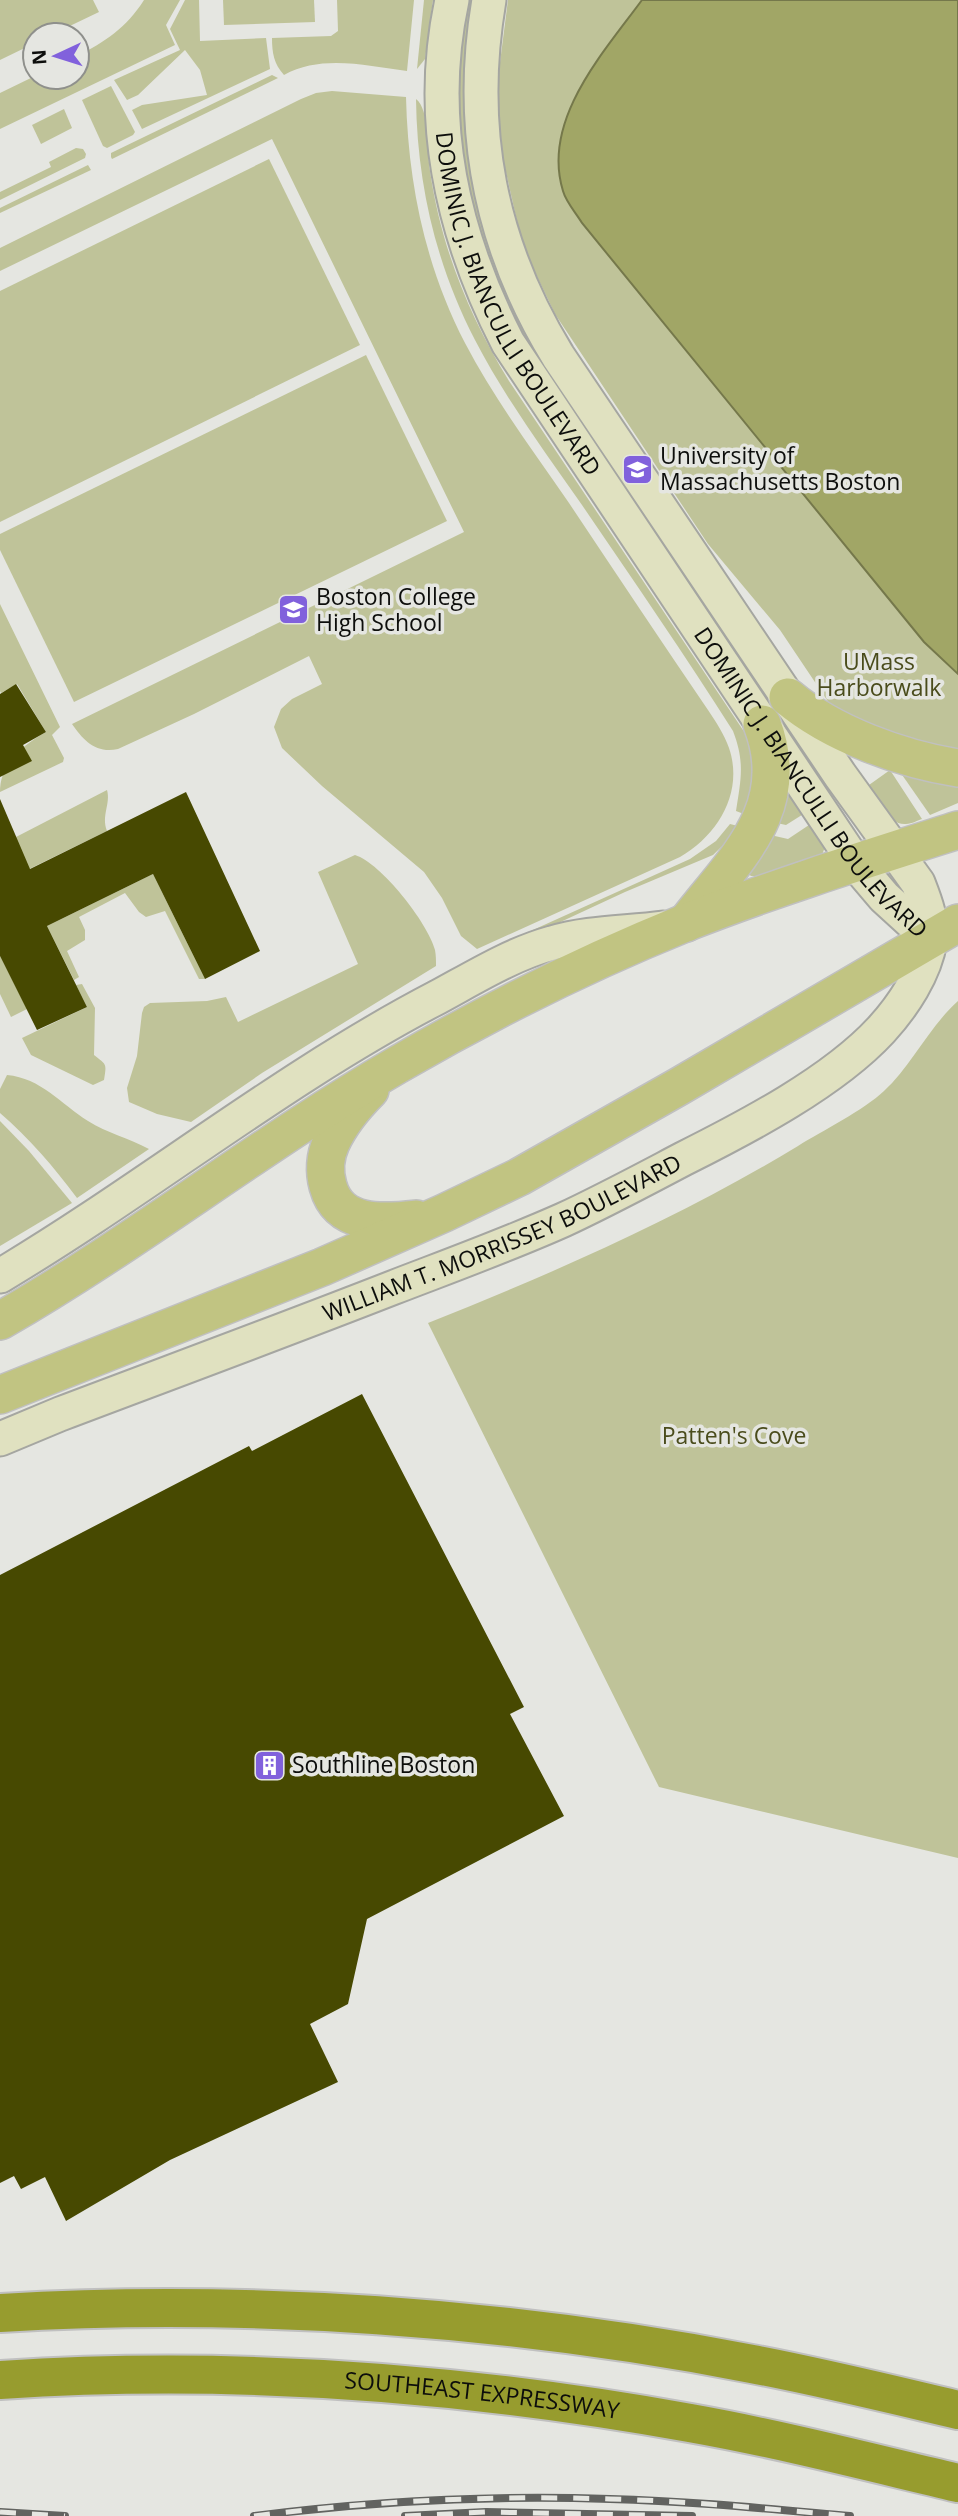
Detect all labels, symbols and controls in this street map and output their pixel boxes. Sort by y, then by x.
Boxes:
north arrow [21,21,91,91]
text: N [26,49,53,66]
street label: DOMINIC J. BIANCULLI BOULEVARD [429,130,609,482]
place label: University of Massachusetts Boston [660,439,900,497]
school or university icon: University of Massachusetts Boston [620,452,654,486]
place label: Boston College High School [316,580,476,638]
school or university icon: Boston College High School [276,593,310,627]
street label: DOMINIC J. BIANCULLI BOULEVARD [687,620,935,944]
park label: UMass Harborwalk [817,645,941,703]
street label: WILLIAM T. MORRISSEY BOULEVARD [318,1146,687,1328]
park label: Patten's Cove [662,1419,806,1451]
building icon: Southline Boston [252,1748,286,1782]
place label: Southline Boston [292,1748,475,1780]
street label: SOUTHEAST EXPRESSWAY [344,2363,622,2426]

